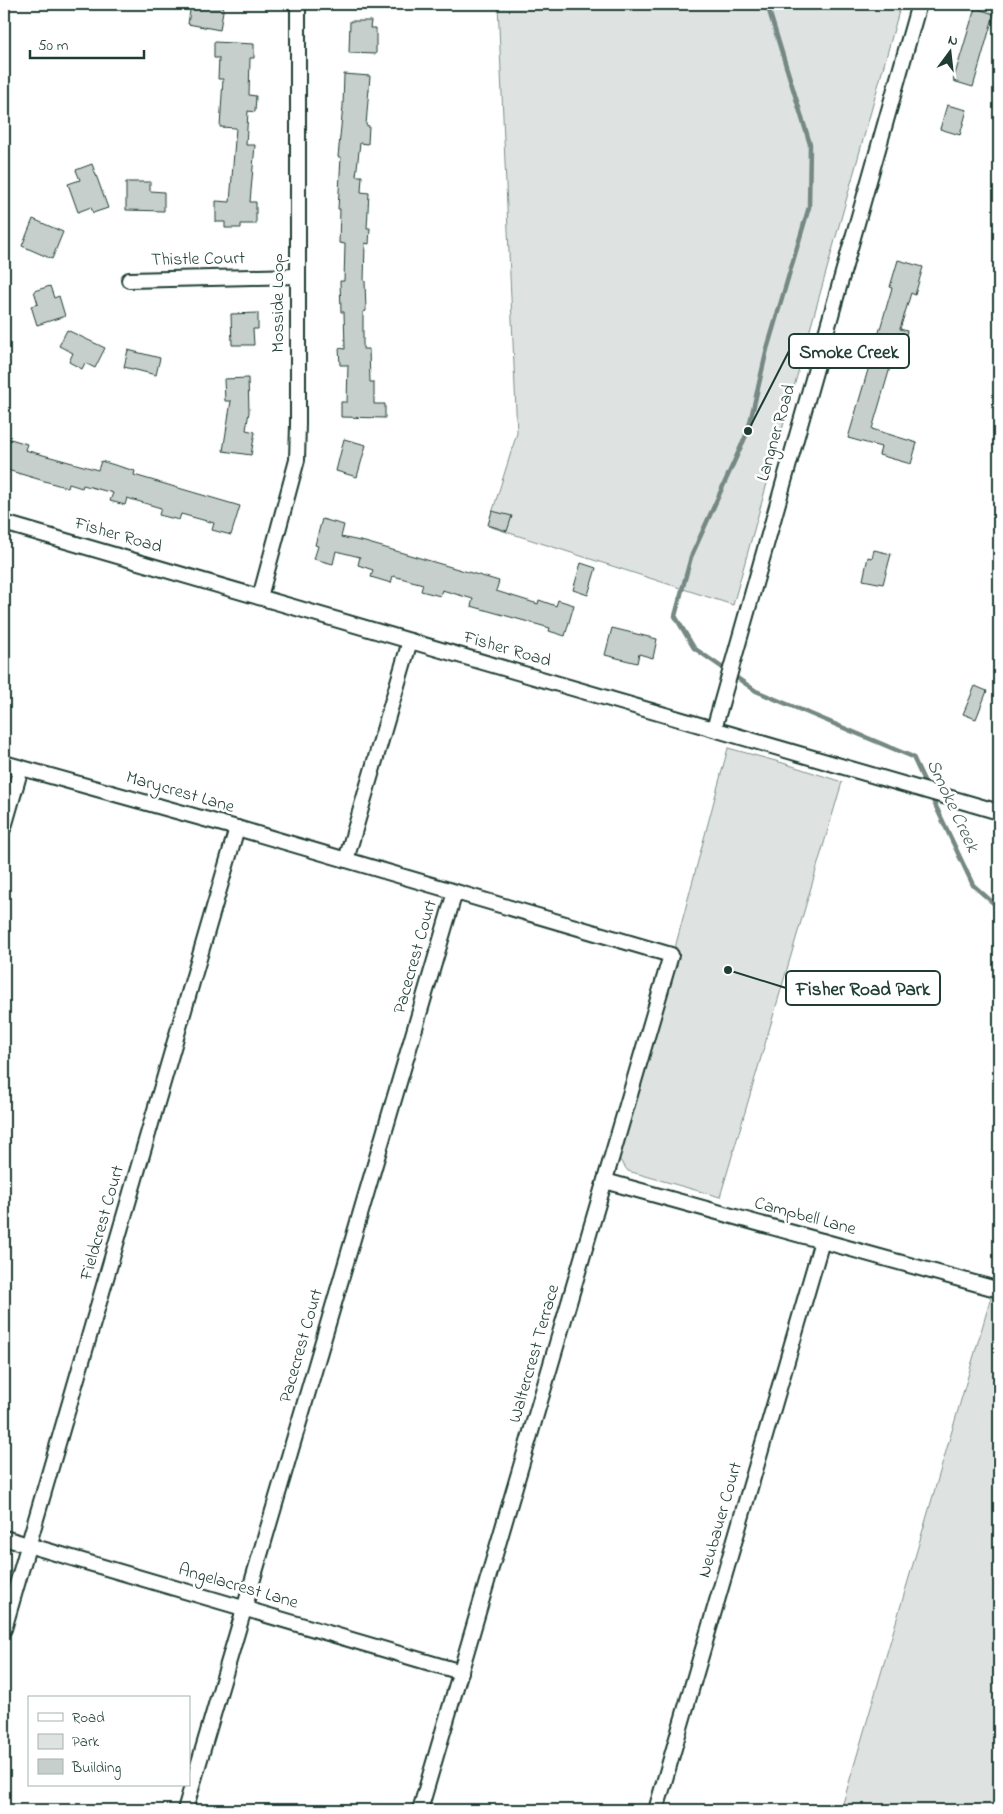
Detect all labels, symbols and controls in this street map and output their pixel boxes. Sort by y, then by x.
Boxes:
scale bar [30,28,144,60]
north arrow [926,28,976,78]
text: N [946,30,960,52]
text: 50 m [38,35,69,57]
street label: Thistle Court [151,246,245,274]
street label: Mosside Loop [266,253,292,353]
callout: Smoke Creek [789,334,909,368]
text: Smoke Creek [799,340,899,367]
street label: Langner Road [751,382,804,485]
street label: Fisher Road [70,511,165,561]
street label: Fisher Road [459,625,554,675]
water label: Smoke Creek [919,755,986,857]
street label: Marycrest Lane [123,765,238,821]
street label: Pacecrest Court [387,897,445,1017]
callout: Fisher Road Park [786,971,940,1005]
text: Fisher Road Park [795,977,931,1004]
street label: Fieldcrest Court [74,1162,132,1285]
street label: Campbell Lane [751,1191,860,1243]
street label: Waltercrest Terrace [503,1281,567,1426]
street label: Pacecrest Court [273,1286,331,1406]
street label: Neubauer Court [692,1459,750,1581]
street label: Angelacrest Lane [175,1557,302,1618]
legend [28,1696,190,1786]
text: Road [72,1707,105,1729]
text: Park [72,1731,100,1753]
text: Building [71,1757,121,1780]

